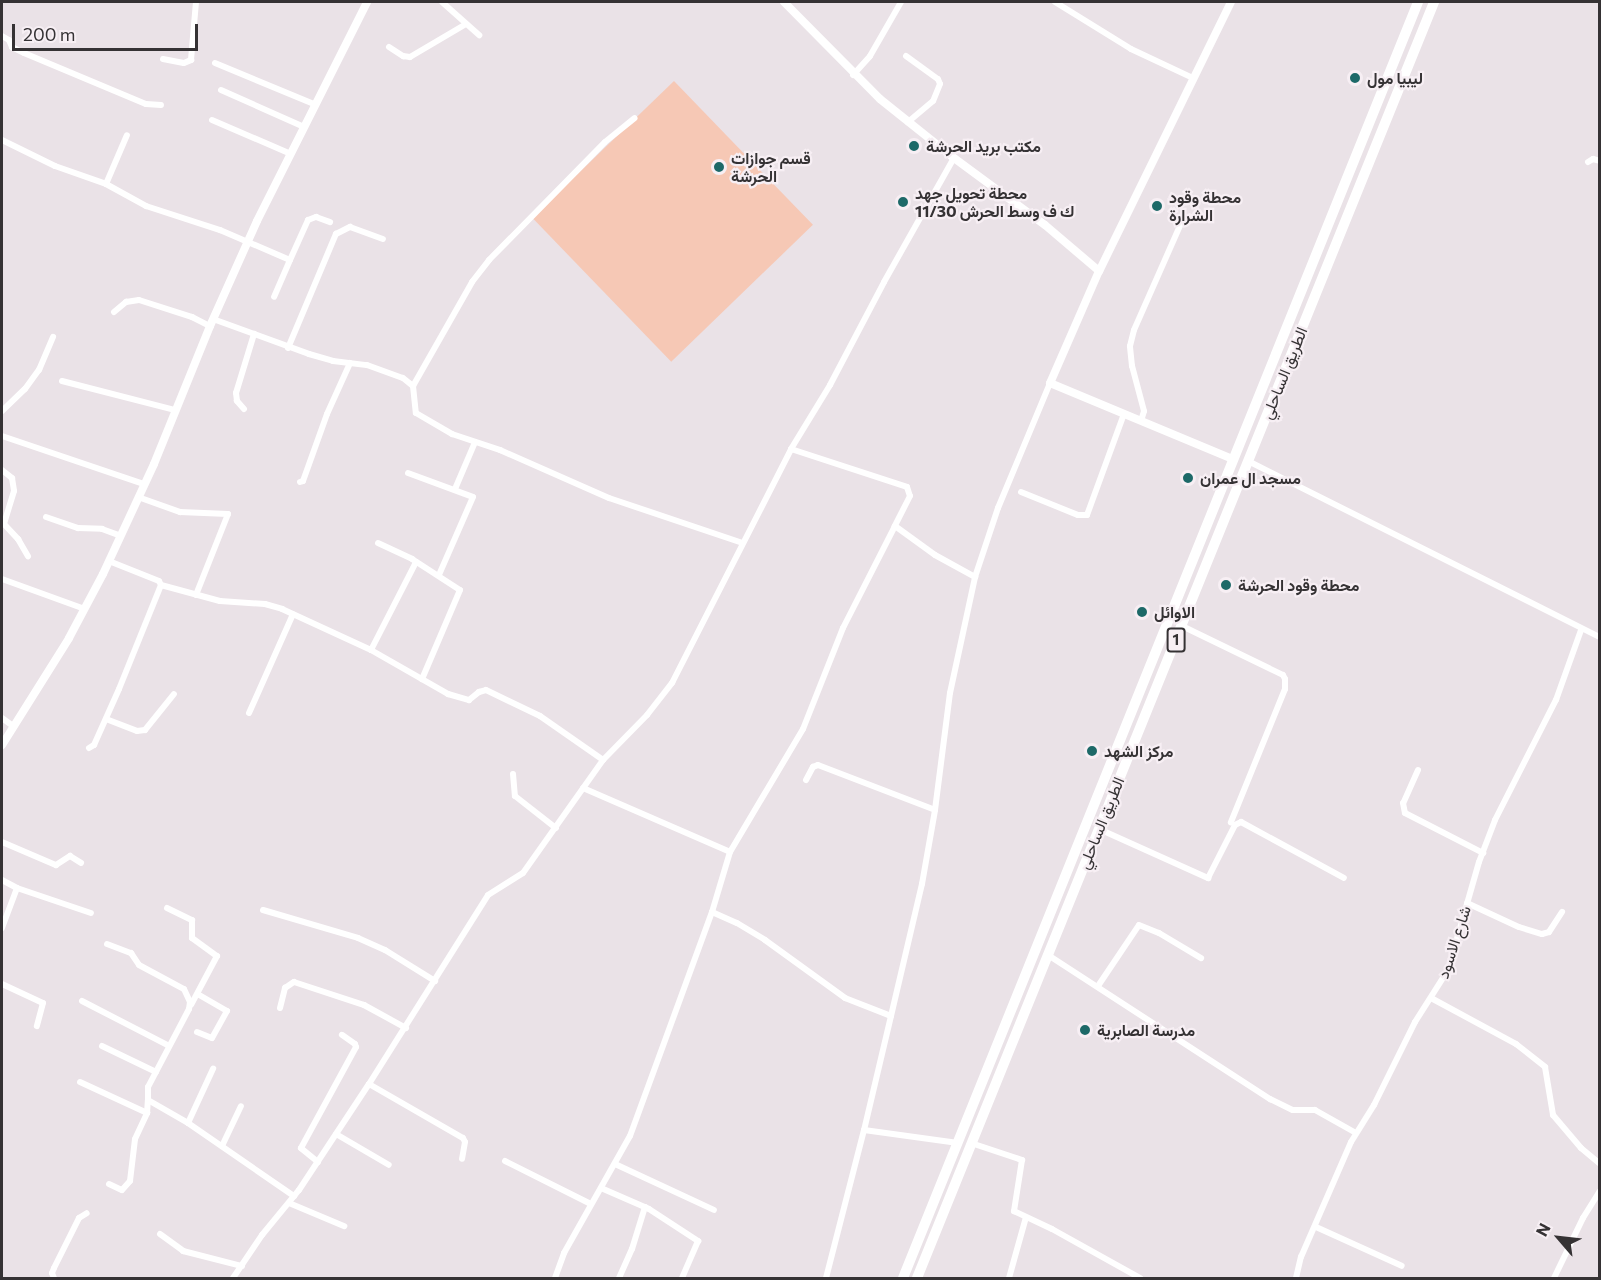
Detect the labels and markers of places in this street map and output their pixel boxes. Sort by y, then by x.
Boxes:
place label: ليبيا مول [1367,68,1423,88]
marker: ليبيا مول [1348,71,1362,85]
place label: مكتب بريد الحرشة [926,136,1041,156]
marker: مكتب بريد الحرشة [907,139,921,153]
place label: قسم جوازات الحرشة [731,148,811,186]
marker: قسم جوازات الحرشة [712,160,726,174]
place label: محطة تحويل جهد 11/30 ك ف وسط الحرش [915,183,1074,221]
place label: محطة وقود الشرارة [1169,187,1241,225]
marker: محطة تحويل جهد 11/30 ك ف وسط الحرش [896,195,910,209]
marker: محطة وقود الشرارة [1150,199,1164,213]
place label: مسجد ال عمران [1200,468,1301,488]
marker: مسجد ال عمران [1181,471,1195,485]
place label: محطة وقود الحرشة [1238,575,1359,595]
marker: محطة وقود الحرشة [1219,578,1233,592]
place label: الاوائل [1154,602,1195,622]
marker: الاوائل [1135,605,1149,619]
place label: مركز الشهد [1104,741,1173,761]
marker: مركز الشهد [1085,744,1099,758]
place label: مدرسة الصابرية [1097,1020,1195,1040]
marker: مدرسة الصابرية [1078,1023,1092,1037]

